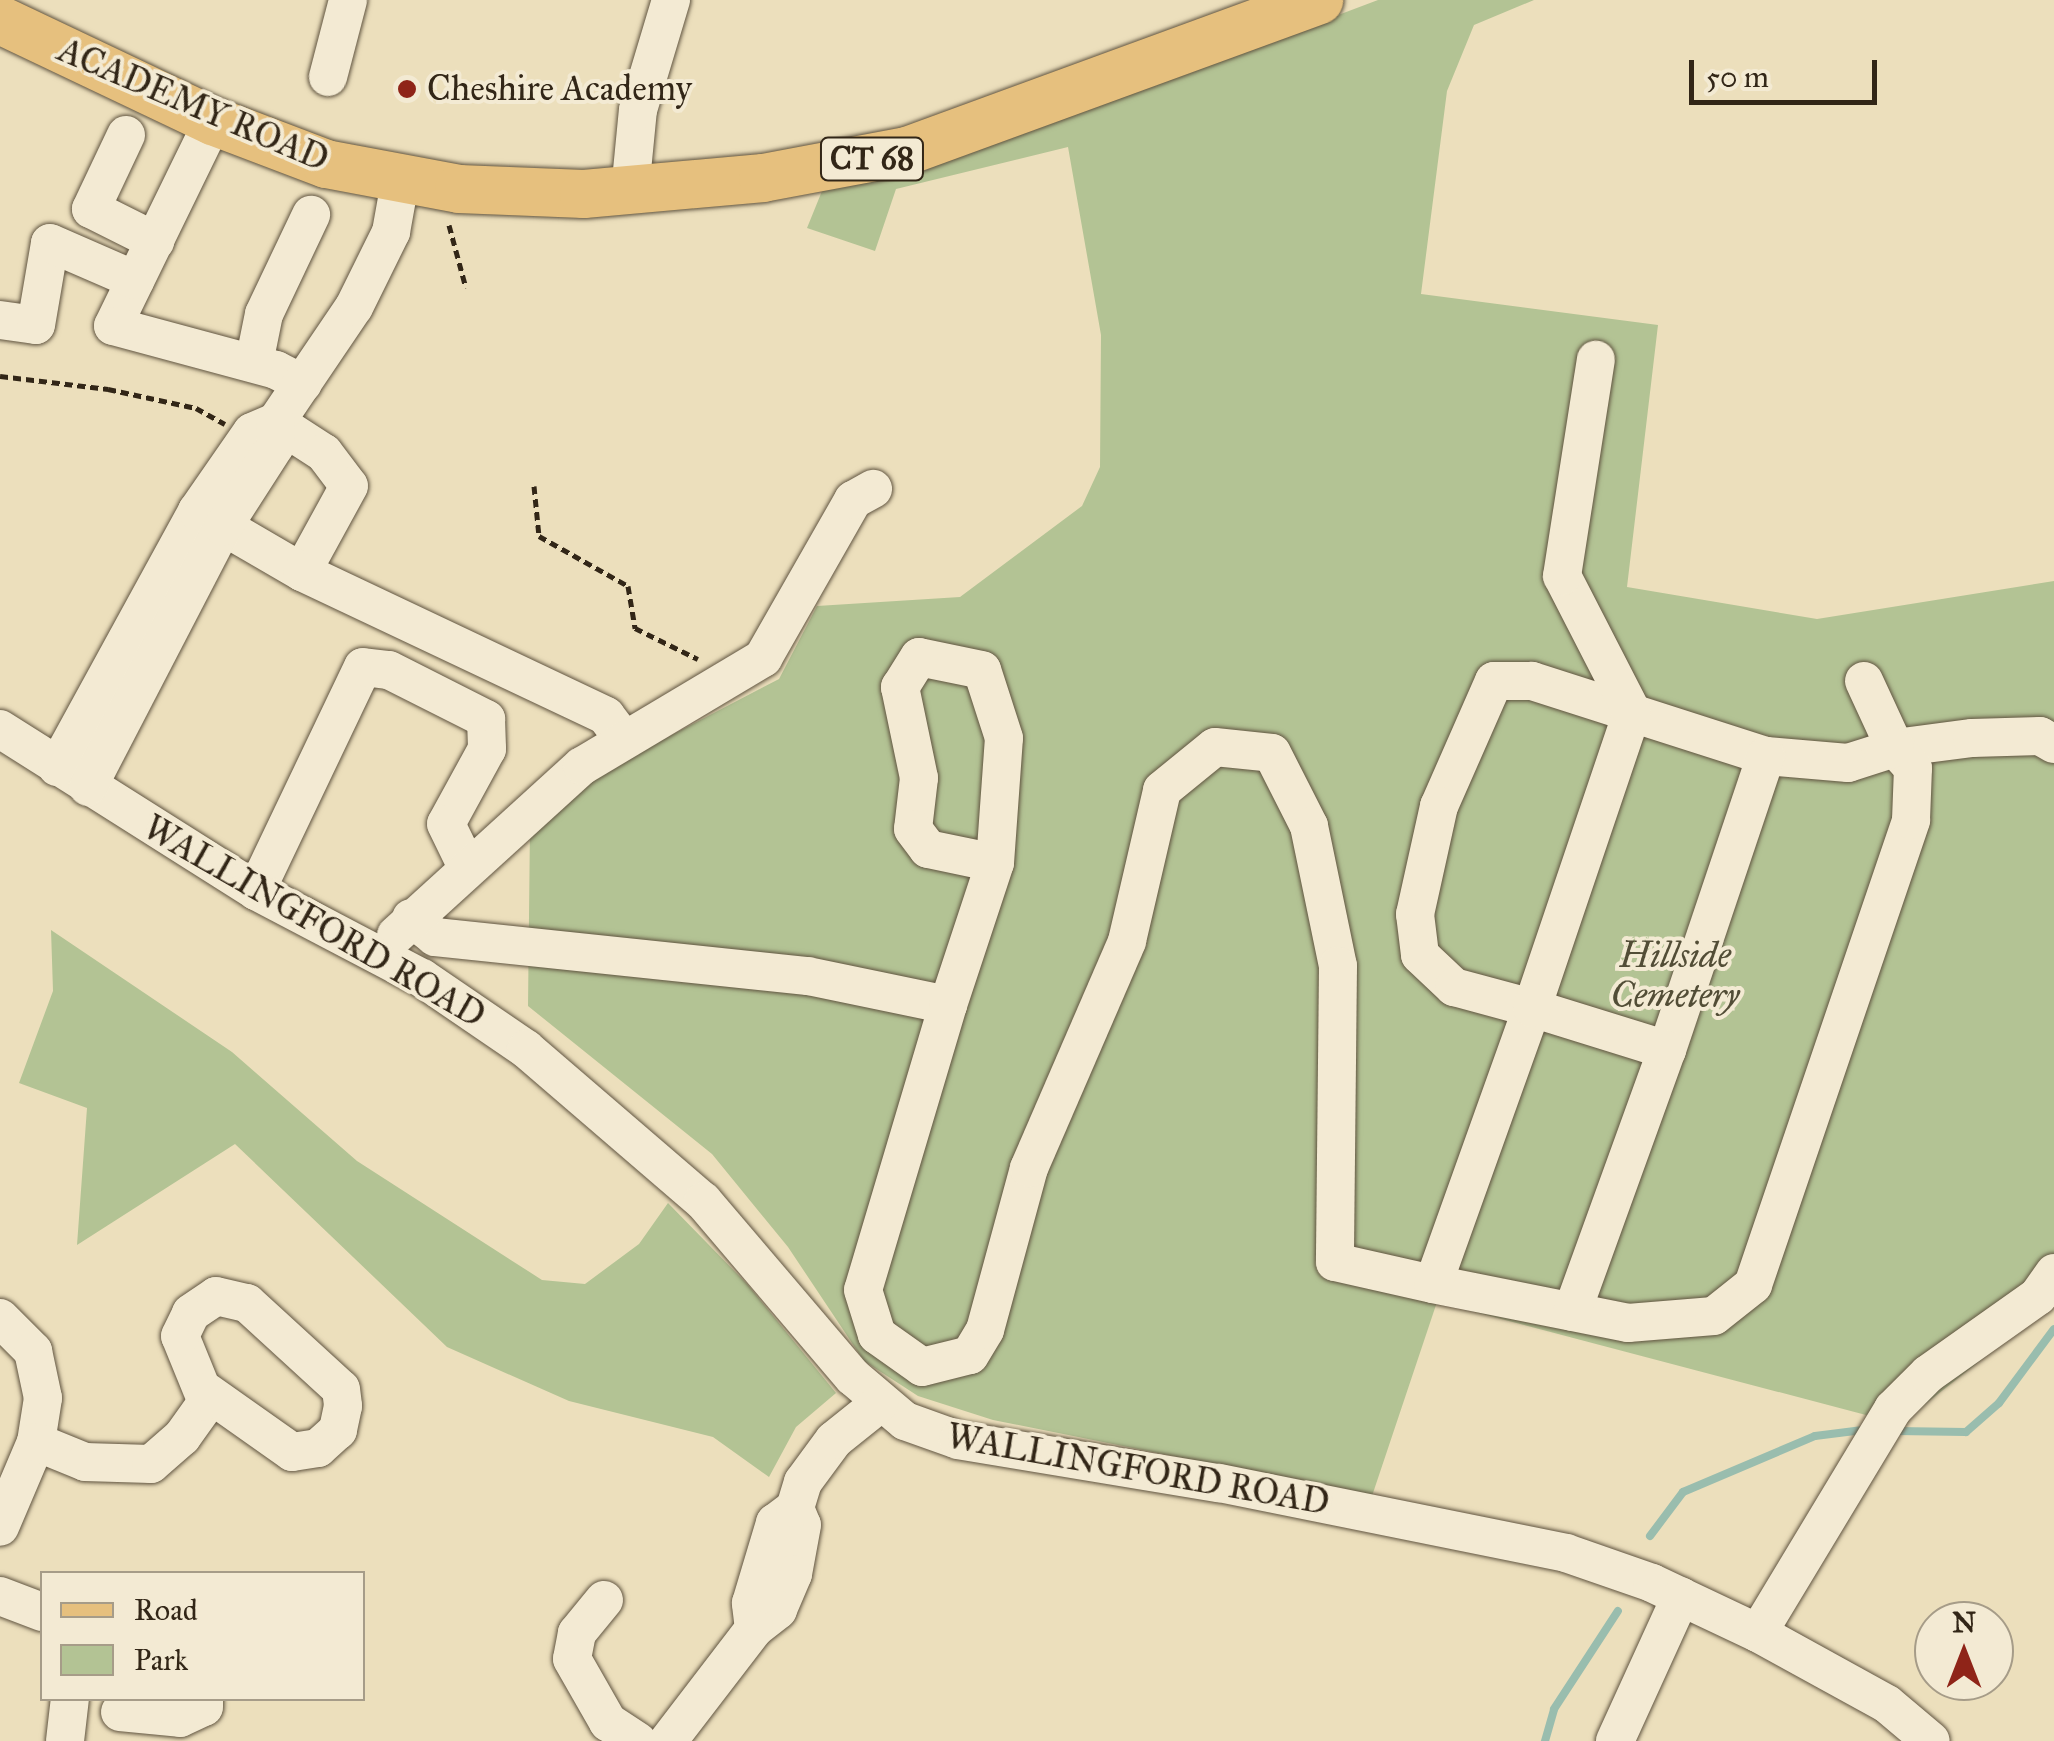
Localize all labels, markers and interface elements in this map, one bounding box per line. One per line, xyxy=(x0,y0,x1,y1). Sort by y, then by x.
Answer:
street label: ACADEMY ROAD xyxy=(52,29,334,181)
scale bar xyxy=(1694,40,1882,102)
text: 50 m xyxy=(1706,59,1769,95)
place label: Cheshire Academy xyxy=(427,68,692,110)
marker: Cheshire Academy xyxy=(396,78,418,100)
road number: CT 68 xyxy=(820,132,924,186)
street label: WALLINGFORD ROAD xyxy=(136,807,492,1037)
park label: Hillside Cemetery xyxy=(1611,935,1739,1017)
street label: WALLINGFORD ROAD xyxy=(944,1416,1332,1524)
legend xyxy=(40,1571,365,1701)
text: Road xyxy=(134,1592,198,1628)
north arrow xyxy=(1914,1601,2014,1701)
text: N xyxy=(1952,1605,1976,1640)
text: Park xyxy=(134,1642,188,1678)

